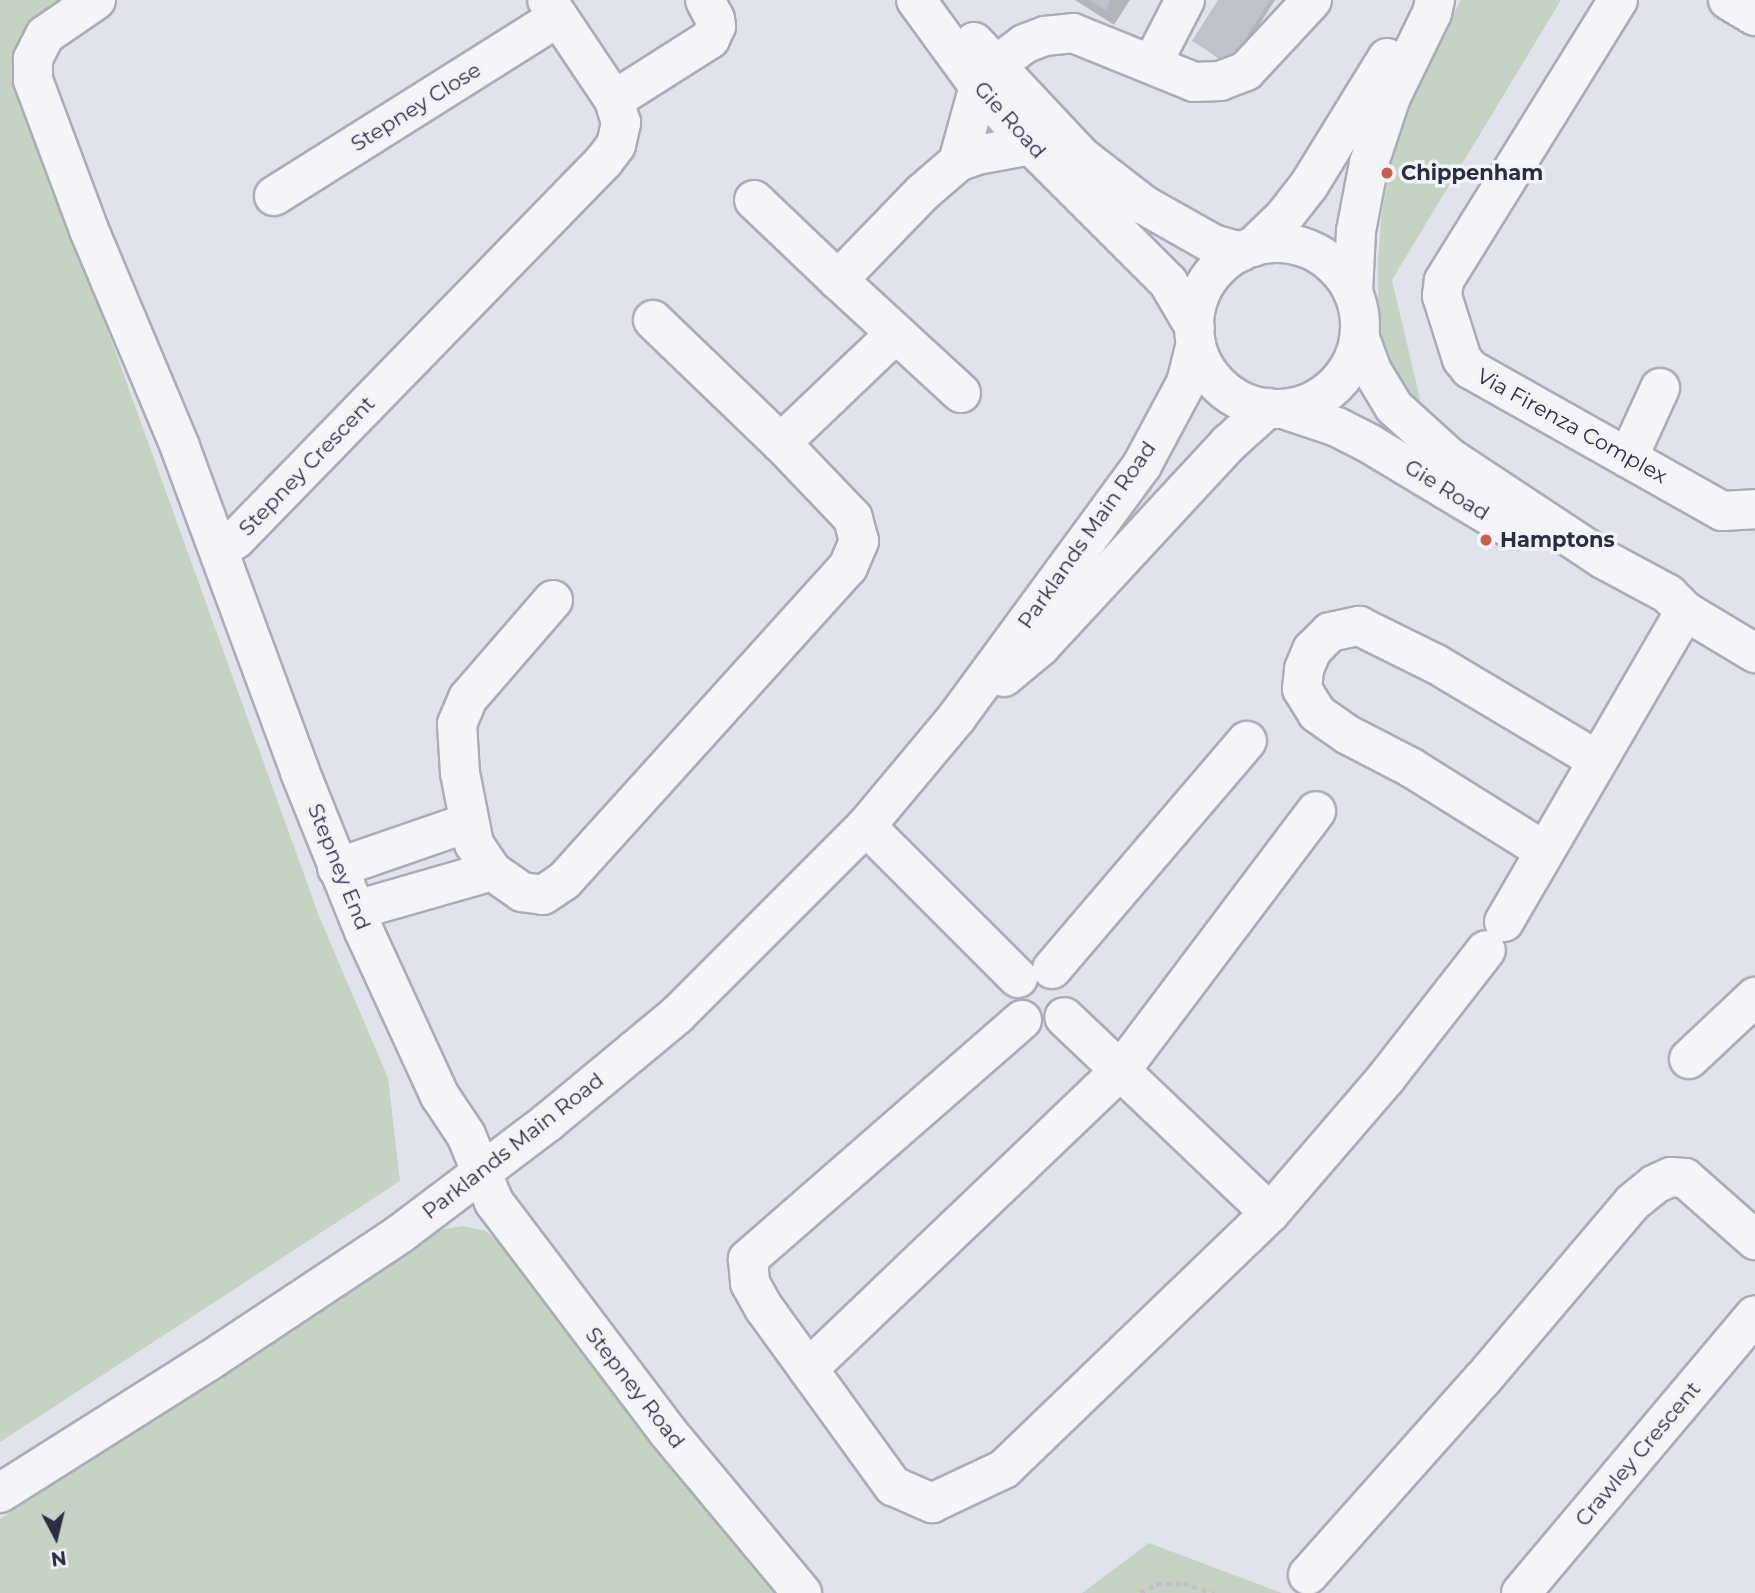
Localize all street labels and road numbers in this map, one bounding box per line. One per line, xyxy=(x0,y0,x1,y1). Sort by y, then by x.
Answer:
street label: Stepney Close xyxy=(346,57,486,157)
street label: Gie Road xyxy=(969,76,1051,164)
street label: Via Firenza Complex xyxy=(1472,363,1672,489)
street label: Stepney Crescent xyxy=(234,391,380,541)
street label: Parklands Main Road xyxy=(1013,436,1161,634)
street label: Gie Road xyxy=(1400,454,1494,526)
street label: Stepney End xyxy=(302,800,376,934)
street label: Parklands Main Road xyxy=(417,1067,609,1225)
street label: Stepney Road xyxy=(580,1323,690,1453)
street label: Crawley Crescent xyxy=(1570,1376,1706,1532)

